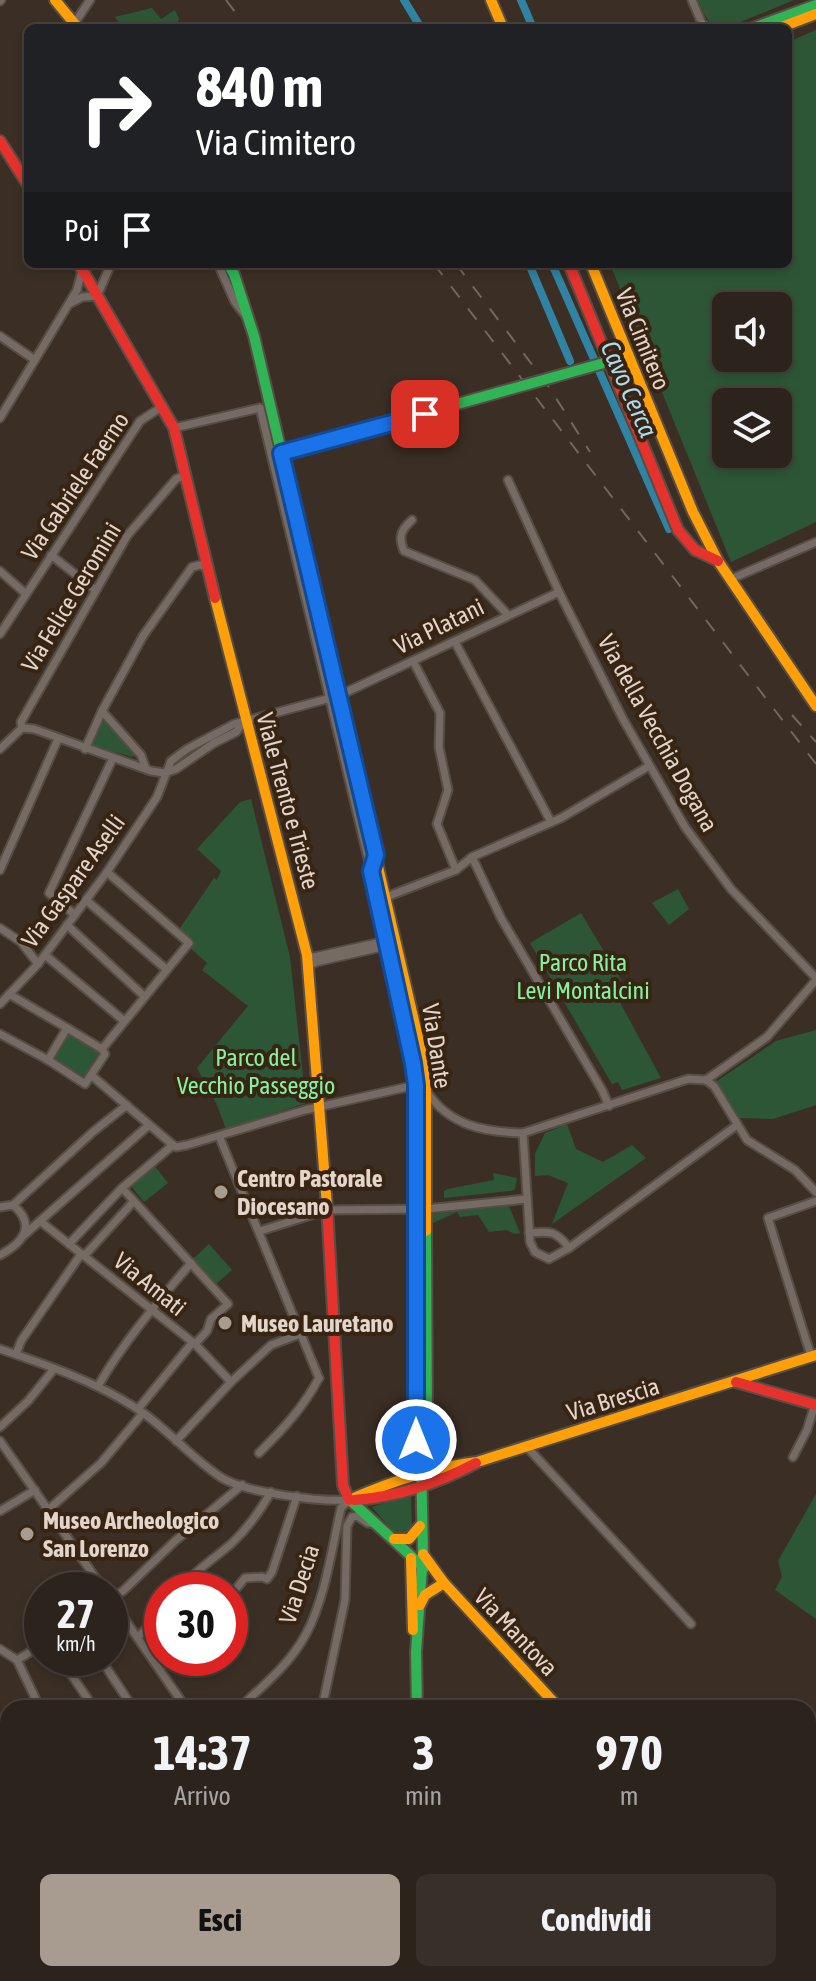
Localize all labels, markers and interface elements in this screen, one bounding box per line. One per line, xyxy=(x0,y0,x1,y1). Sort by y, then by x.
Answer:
text: 840 m xyxy=(196,55,323,119)
icon: right xyxy=(64,56,168,160)
text: Via Cimitero xyxy=(196,121,356,163)
icon: arrive xyxy=(115,208,159,252)
text: Poi xyxy=(64,213,99,247)
street label: Via Cimitero xyxy=(610,284,676,394)
map controls xyxy=(712,292,792,468)
button: sound xyxy=(712,292,792,372)
water label: Cavo Cerca xyxy=(595,336,663,442)
pin xyxy=(391,380,459,448)
button: layers xyxy=(712,388,792,468)
icon: arrive xyxy=(403,392,447,436)
street label: Via Gabriele Faerno xyxy=(16,407,134,565)
street label: Via Felice Geromini xyxy=(16,518,126,676)
street label: Via Platani xyxy=(390,593,488,659)
street label: Via della Vecchia Dogana xyxy=(593,630,723,836)
street label: Viale Trento e Trieste xyxy=(251,710,325,892)
street label: Via Gaspare Aselli xyxy=(16,809,130,953)
park label: Parco Rita Levi Montalcini xyxy=(516,949,650,1004)
street label: Via Dante xyxy=(417,1002,457,1090)
park label: Parco del Vecchio Passeggio xyxy=(177,1044,335,1099)
place label: Centro Pastorale Diocesano xyxy=(237,1165,383,1220)
marker: Centro Pastorale Diocesano xyxy=(212,1183,230,1201)
street label: Via Amati xyxy=(109,1247,191,1321)
place label: Museo Lauretano xyxy=(241,1310,394,1337)
marker: Museo Lauretano xyxy=(216,1314,234,1332)
street label: Via Brescia xyxy=(564,1372,662,1426)
position arrow xyxy=(374,1398,458,1482)
place label: Museo Archeologico San Lorenzo xyxy=(43,1507,219,1562)
marker: Museo Archeologico San Lorenzo xyxy=(18,1525,36,1543)
street label: Via Decia xyxy=(274,1541,324,1627)
speed limit sign: 30 xyxy=(144,1572,248,1676)
street label: Via Mantova xyxy=(469,1583,563,1681)
text: 27 xyxy=(57,1591,95,1636)
text: km/h xyxy=(56,1632,96,1655)
text: 14:37 xyxy=(153,1725,252,1780)
text: 3 xyxy=(412,1725,435,1780)
text: 970 xyxy=(595,1725,663,1780)
text: Arrivo xyxy=(174,1781,231,1811)
text: min xyxy=(405,1781,442,1811)
text: m xyxy=(620,1781,638,1811)
button: Esci xyxy=(40,1874,400,1966)
button: Condividi xyxy=(416,1874,776,1966)

